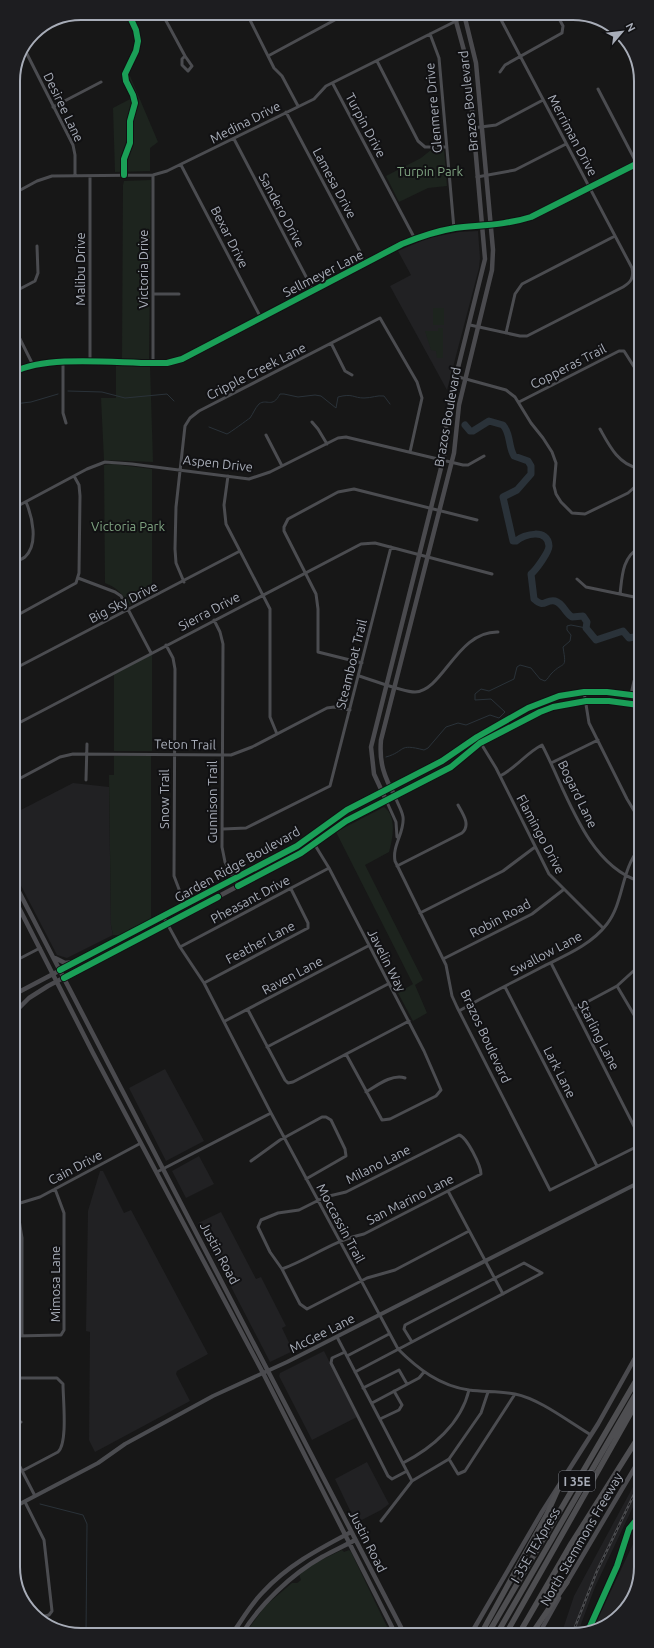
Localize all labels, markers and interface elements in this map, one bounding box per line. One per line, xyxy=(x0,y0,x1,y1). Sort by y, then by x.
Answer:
north arrow xyxy=(602,12,642,52)
text: N xyxy=(624,21,638,34)
street label: Brazos Boulevard xyxy=(456,50,480,152)
street label: Glenmere Drive xyxy=(422,62,444,154)
street label: Desiree Lane xyxy=(41,70,87,144)
street label: Turpin Drive xyxy=(343,90,389,160)
street label: Merriman Drive xyxy=(546,92,600,178)
street label: Medina Drive xyxy=(207,98,283,146)
street label: Lamesa Drive xyxy=(311,145,359,221)
park label: Turpin Park xyxy=(397,164,464,178)
street label: Sandero Drive xyxy=(257,171,307,249)
street label: Bexar Drive xyxy=(208,204,252,270)
street label: Victoria Drive xyxy=(136,229,150,309)
street label: Malibu Drive xyxy=(73,232,87,306)
street label: Sellmeyer Lane xyxy=(280,247,366,299)
street label: Cripple Creek Lane xyxy=(204,340,308,402)
street label: Copperas Trail xyxy=(528,341,609,391)
street label: Brazos Boulevard xyxy=(431,366,463,468)
street label: Aspen Drive xyxy=(182,452,254,474)
park label: Victoria Park xyxy=(91,519,166,533)
street label: Big Sky Drive xyxy=(86,579,160,625)
street label: Sierra Drive xyxy=(176,589,242,633)
street label: Steamboat Trail xyxy=(333,617,369,710)
street label: Teton Trail xyxy=(154,736,217,752)
street label: Bogard Lane xyxy=(556,758,600,830)
street label: Gunnison Trail xyxy=(205,760,219,843)
street label: Snow Trail xyxy=(157,768,171,829)
street label: Flamingo Drive xyxy=(514,792,568,876)
street label: Garden Ridge Boulevard xyxy=(172,824,302,904)
street label: Pheasant Drive xyxy=(208,872,292,926)
street label: Robin Road xyxy=(467,896,533,940)
street label: Feather Lane xyxy=(223,918,297,966)
street label: Javelin Way xyxy=(365,926,409,994)
street label: Swallow Lane xyxy=(508,928,584,978)
street label: Raven Lane xyxy=(259,953,325,997)
street label: Brazos Boulevard xyxy=(458,987,514,1085)
street label: Starling Lane xyxy=(576,998,622,1072)
street label: Lark Lane xyxy=(541,1044,579,1100)
street label: Milano Lane xyxy=(343,1142,413,1186)
street label: Cain Drive xyxy=(46,1147,104,1187)
street label: San Marino Lane xyxy=(364,1171,456,1227)
street label: Moccassin Trail xyxy=(314,1181,368,1265)
street label: Justin Road xyxy=(198,1220,242,1286)
street label: Mimosa Lane xyxy=(48,1246,62,1322)
street label: McGee Lane xyxy=(287,1311,357,1355)
street label: North Stemmons Freeway xyxy=(537,1470,625,1608)
road number: I 35E xyxy=(559,1471,595,1491)
street label: I 35E TEXpress xyxy=(508,1504,562,1585)
street label: Justin Road xyxy=(346,1507,390,1575)

